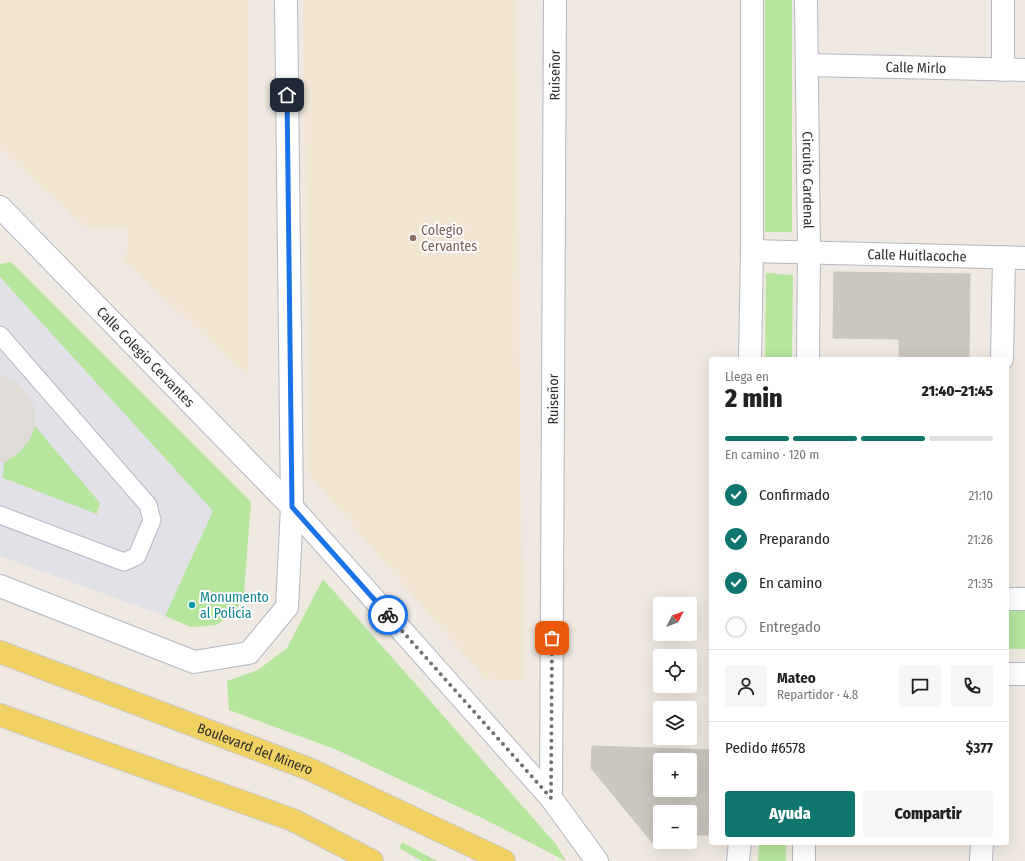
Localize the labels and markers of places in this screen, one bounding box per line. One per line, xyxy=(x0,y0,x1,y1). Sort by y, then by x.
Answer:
pin xyxy=(270,78,304,112)
place label: Colegio Cervantes xyxy=(421,222,477,255)
marker: Colegio Cervantes xyxy=(408,233,418,243)
place label: Monumento al Policía xyxy=(200,589,269,622)
marker: Monumento al Policía xyxy=(187,600,197,610)
pin xyxy=(535,621,569,655)

